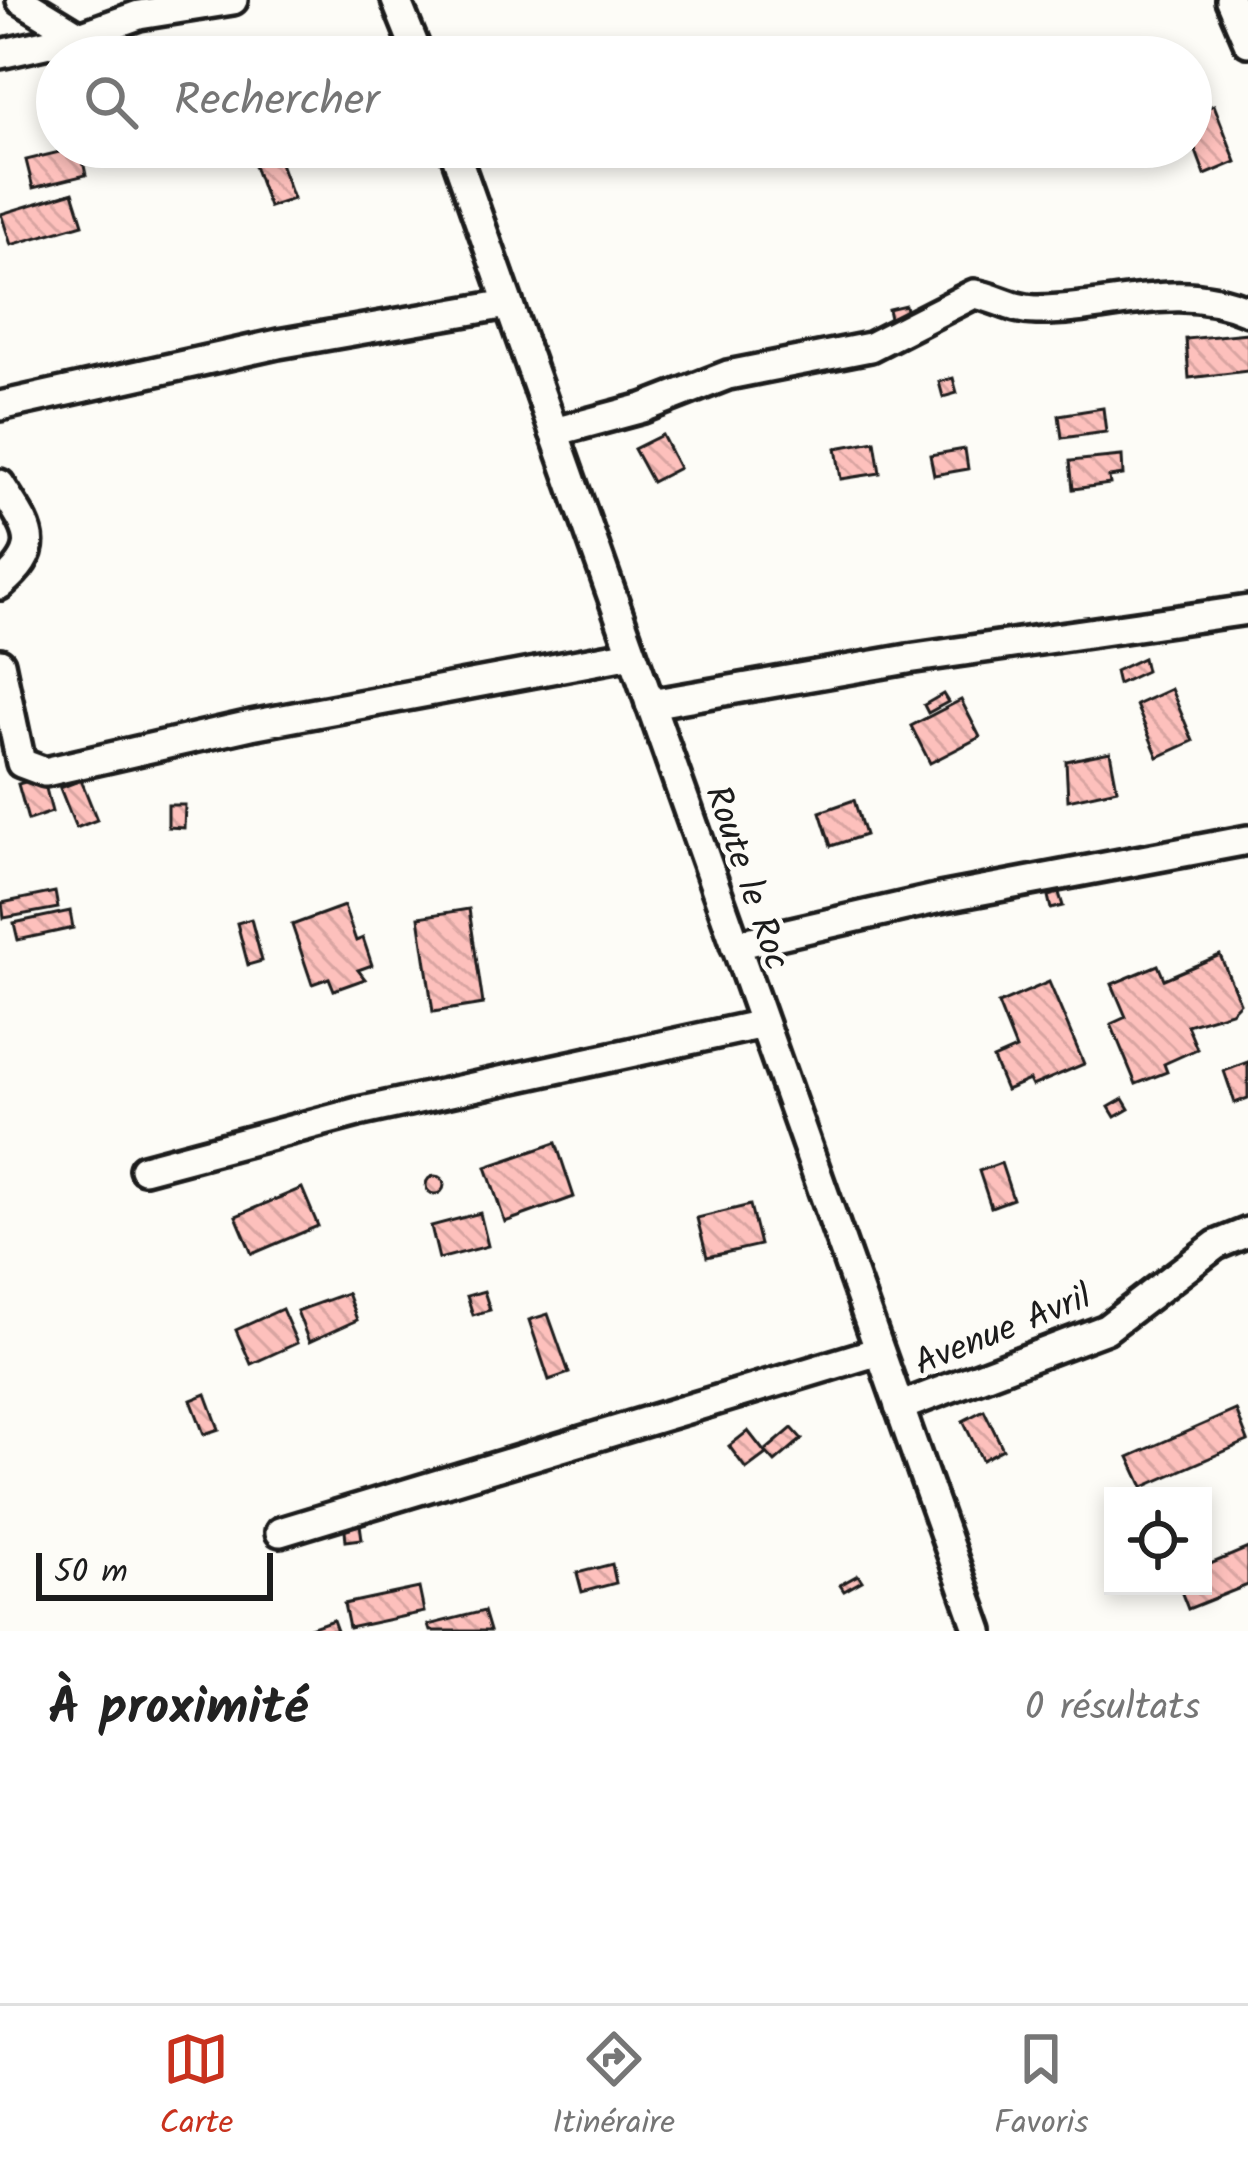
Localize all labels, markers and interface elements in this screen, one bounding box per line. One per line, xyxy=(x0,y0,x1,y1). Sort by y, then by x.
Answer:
search box xyxy=(36,36,1212,168)
text: Rechercher xyxy=(174,66,379,138)
icon: search xyxy=(78,69,144,135)
street label: Route le Roc xyxy=(687,778,804,978)
street label: Avenue Avril xyxy=(906,1270,1101,1393)
map controls xyxy=(1104,1487,1212,1595)
button: locate xyxy=(1104,1487,1212,1595)
scale bar xyxy=(36,1547,273,1600)
text: 50 m xyxy=(54,1547,128,1600)
text: À proximité xyxy=(48,1669,308,1750)
text: 0 résultats xyxy=(1025,1678,1200,1740)
tab: Carte xyxy=(159,2026,233,2151)
tab: Itinéraire xyxy=(552,2026,675,2151)
tab: Favoris xyxy=(994,2026,1089,2151)

